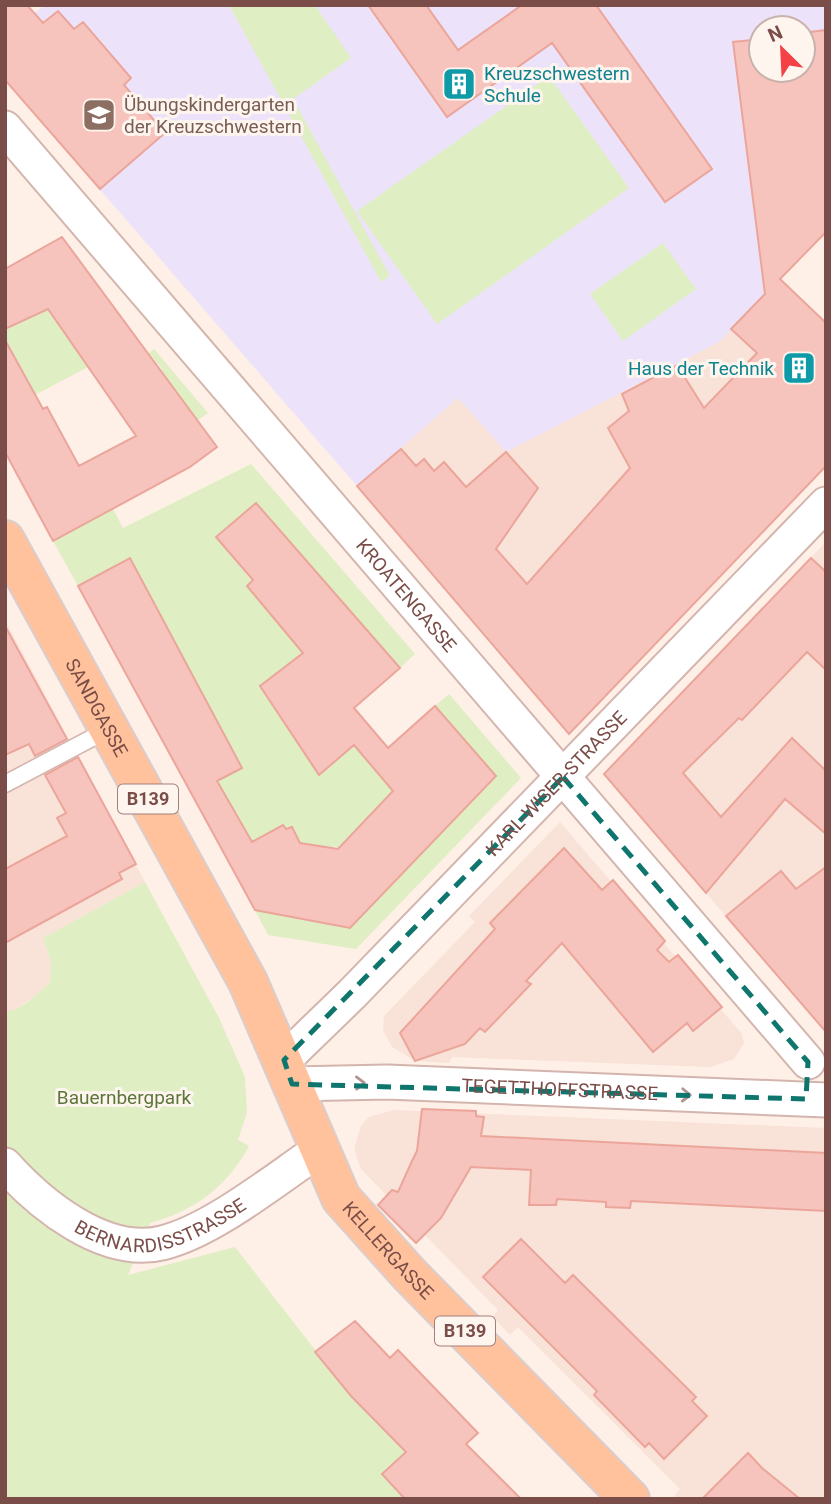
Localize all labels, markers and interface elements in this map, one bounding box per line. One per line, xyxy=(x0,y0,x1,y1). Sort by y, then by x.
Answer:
north arrow xyxy=(747,14,817,84)
text: N xyxy=(764,21,786,47)
place label: Kreuzschwestern Schule xyxy=(484,62,630,107)
building icon: Kreuzschwestern Schule xyxy=(440,65,478,103)
place label: Übungskindergarten der Kreuzschwestern xyxy=(124,93,302,138)
school or university icon: Übungskindergarten der Kreuzschwestern xyxy=(80,96,118,134)
building icon: Haus der Technik xyxy=(780,349,818,387)
place label: Haus der Technik xyxy=(628,357,774,380)
street label: KROATENGASSE xyxy=(351,534,461,657)
street label: SANDGASSE xyxy=(60,655,133,761)
street label: KARL-WISER-STRASSE xyxy=(481,706,632,861)
road number: B139 xyxy=(118,784,178,814)
street label: TEGETTHOFFSTRASSE xyxy=(461,1074,659,1105)
one-way arrow xyxy=(356,1075,366,1091)
park label: Bauernbergpark xyxy=(57,1086,192,1109)
one-way arrow xyxy=(680,1087,691,1102)
street label: BERNARDISSTRASSE xyxy=(71,1193,250,1257)
street label: KELLERGASSE xyxy=(338,1197,438,1304)
road number: B139 xyxy=(435,1316,495,1346)

